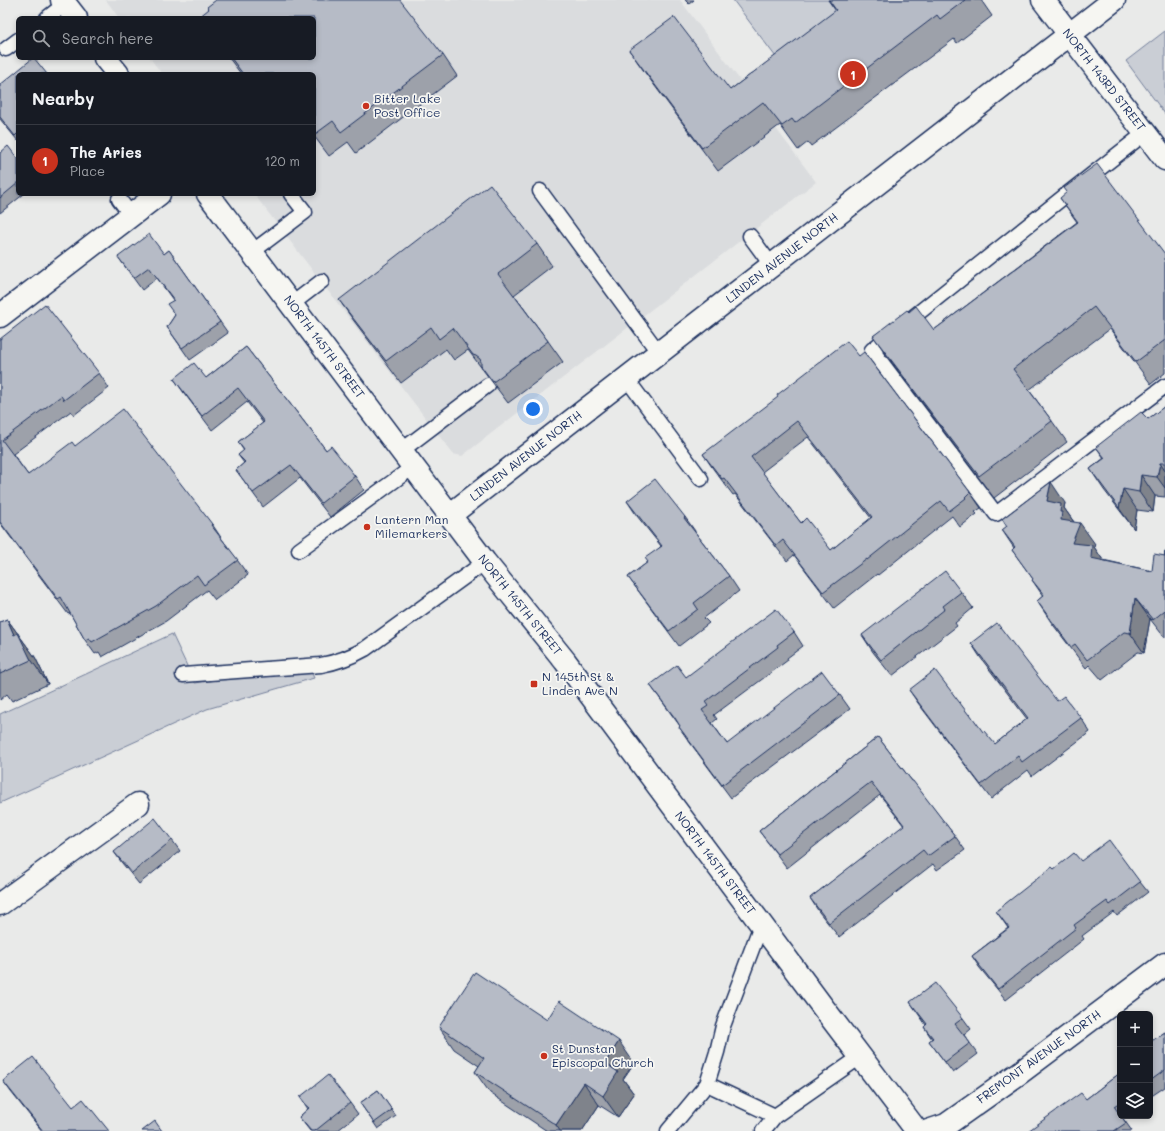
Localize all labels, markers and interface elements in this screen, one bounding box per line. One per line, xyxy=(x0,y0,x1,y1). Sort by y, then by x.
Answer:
search box xyxy=(16,16,316,60)
street label: NORTH 143RD STREET xyxy=(1060,25,1150,134)
icon: search xyxy=(30,27,52,49)
text: Search here xyxy=(62,28,153,48)
pin: 1 xyxy=(840,59,866,89)
text: Nearby xyxy=(32,87,94,109)
place label: Bitter Lake Post Office xyxy=(374,90,441,120)
marker: Bitter Lake Post Office xyxy=(361,101,371,111)
text: The Aries xyxy=(70,142,142,162)
text: 1 xyxy=(42,152,48,169)
text: 120 m xyxy=(264,152,300,169)
text: Place xyxy=(70,162,105,179)
street label: LINDEN AVENUE NORTH xyxy=(722,208,841,306)
street label: NORTH 145TH STREET xyxy=(281,292,369,401)
your location xyxy=(523,399,543,419)
street label: LINDEN AVENUE NORTH xyxy=(466,406,585,504)
place label: Lantern Man Milemarkers xyxy=(375,511,448,541)
marker: Lantern Man Milemarkers xyxy=(362,522,372,532)
street label: NORTH 145TH STREET xyxy=(475,551,567,658)
place label: N 145th St & Linden Ave N xyxy=(542,668,618,698)
marker: N 145th St & Linden Ave N xyxy=(529,679,539,689)
street label: NORTH 145TH STREET xyxy=(672,808,760,917)
street label: FREMONT AVENUE NORTH xyxy=(973,1006,1104,1107)
map controls xyxy=(1117,1011,1153,1119)
button: + xyxy=(1117,1011,1153,1047)
place label: St Dunstan Episcopal Church xyxy=(552,1040,654,1070)
button: − xyxy=(1117,1047,1153,1083)
marker: St Dunstan Episcopal Church xyxy=(539,1051,549,1061)
button: layers xyxy=(1117,1083,1153,1119)

